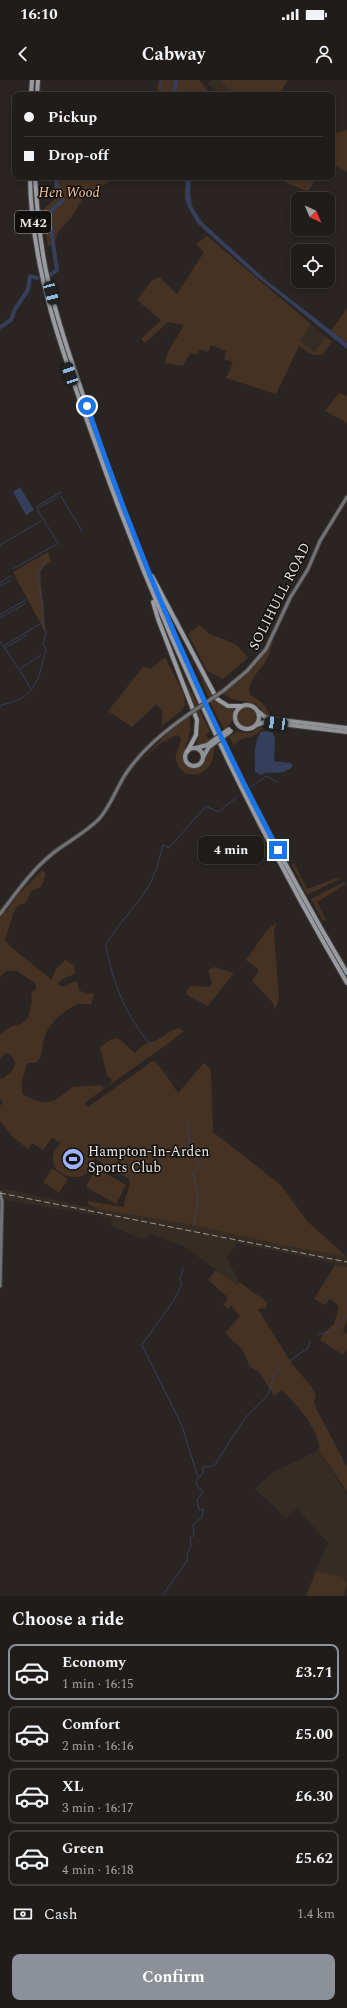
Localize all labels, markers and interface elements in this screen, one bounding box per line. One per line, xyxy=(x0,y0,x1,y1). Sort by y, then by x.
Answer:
text: 16:10 xyxy=(20,3,58,26)
text: Cabway xyxy=(142,41,205,68)
icon: back xyxy=(12,43,34,65)
icon: person xyxy=(313,43,335,65)
text: Pickup xyxy=(48,106,97,129)
text: Drop-off xyxy=(48,144,109,167)
park label: Hen Wood xyxy=(38,182,100,203)
north arrow xyxy=(291,192,335,236)
map controls xyxy=(291,192,335,288)
road number: M42 xyxy=(15,211,51,233)
button: locate xyxy=(291,244,335,288)
car xyxy=(42,280,60,306)
car xyxy=(60,361,80,387)
route start xyxy=(78,397,96,415)
street label: SOLIHULL ROAD xyxy=(243,539,316,654)
car xyxy=(263,716,289,730)
callout: 4 min xyxy=(198,836,264,864)
text: 4 min xyxy=(214,840,248,860)
route end xyxy=(269,841,287,859)
place label: Hampton-In-Arden Sports Club xyxy=(88,1141,209,1178)
sports icon: Hampton-In-Arden Sports Club xyxy=(60,1146,86,1172)
text: Choose a ride xyxy=(12,1606,124,1633)
text: Economy xyxy=(62,1651,126,1674)
icon: car xyxy=(14,1654,50,1690)
text: £3.71 xyxy=(295,1661,333,1684)
text: 1 min · 16:15 xyxy=(62,1674,134,1694)
text: Comfort xyxy=(62,1713,120,1736)
icon: car xyxy=(14,1716,50,1752)
text: £5.00 xyxy=(295,1723,333,1746)
text: 2 min · 16:16 xyxy=(62,1736,134,1756)
text: XL xyxy=(62,1775,83,1798)
icon: car xyxy=(14,1778,50,1814)
text: £6.30 xyxy=(295,1785,333,1808)
text: 3 min · 16:17 xyxy=(62,1798,134,1818)
text: Green xyxy=(62,1837,104,1860)
icon: car xyxy=(14,1840,50,1876)
text: £5.62 xyxy=(295,1847,333,1870)
text: 4 min · 16:18 xyxy=(62,1860,134,1880)
icon: cash xyxy=(12,1903,34,1925)
text: Cash xyxy=(44,1903,77,1926)
text: 1.4 km xyxy=(297,1904,335,1924)
button: Confirm xyxy=(12,1954,335,2000)

